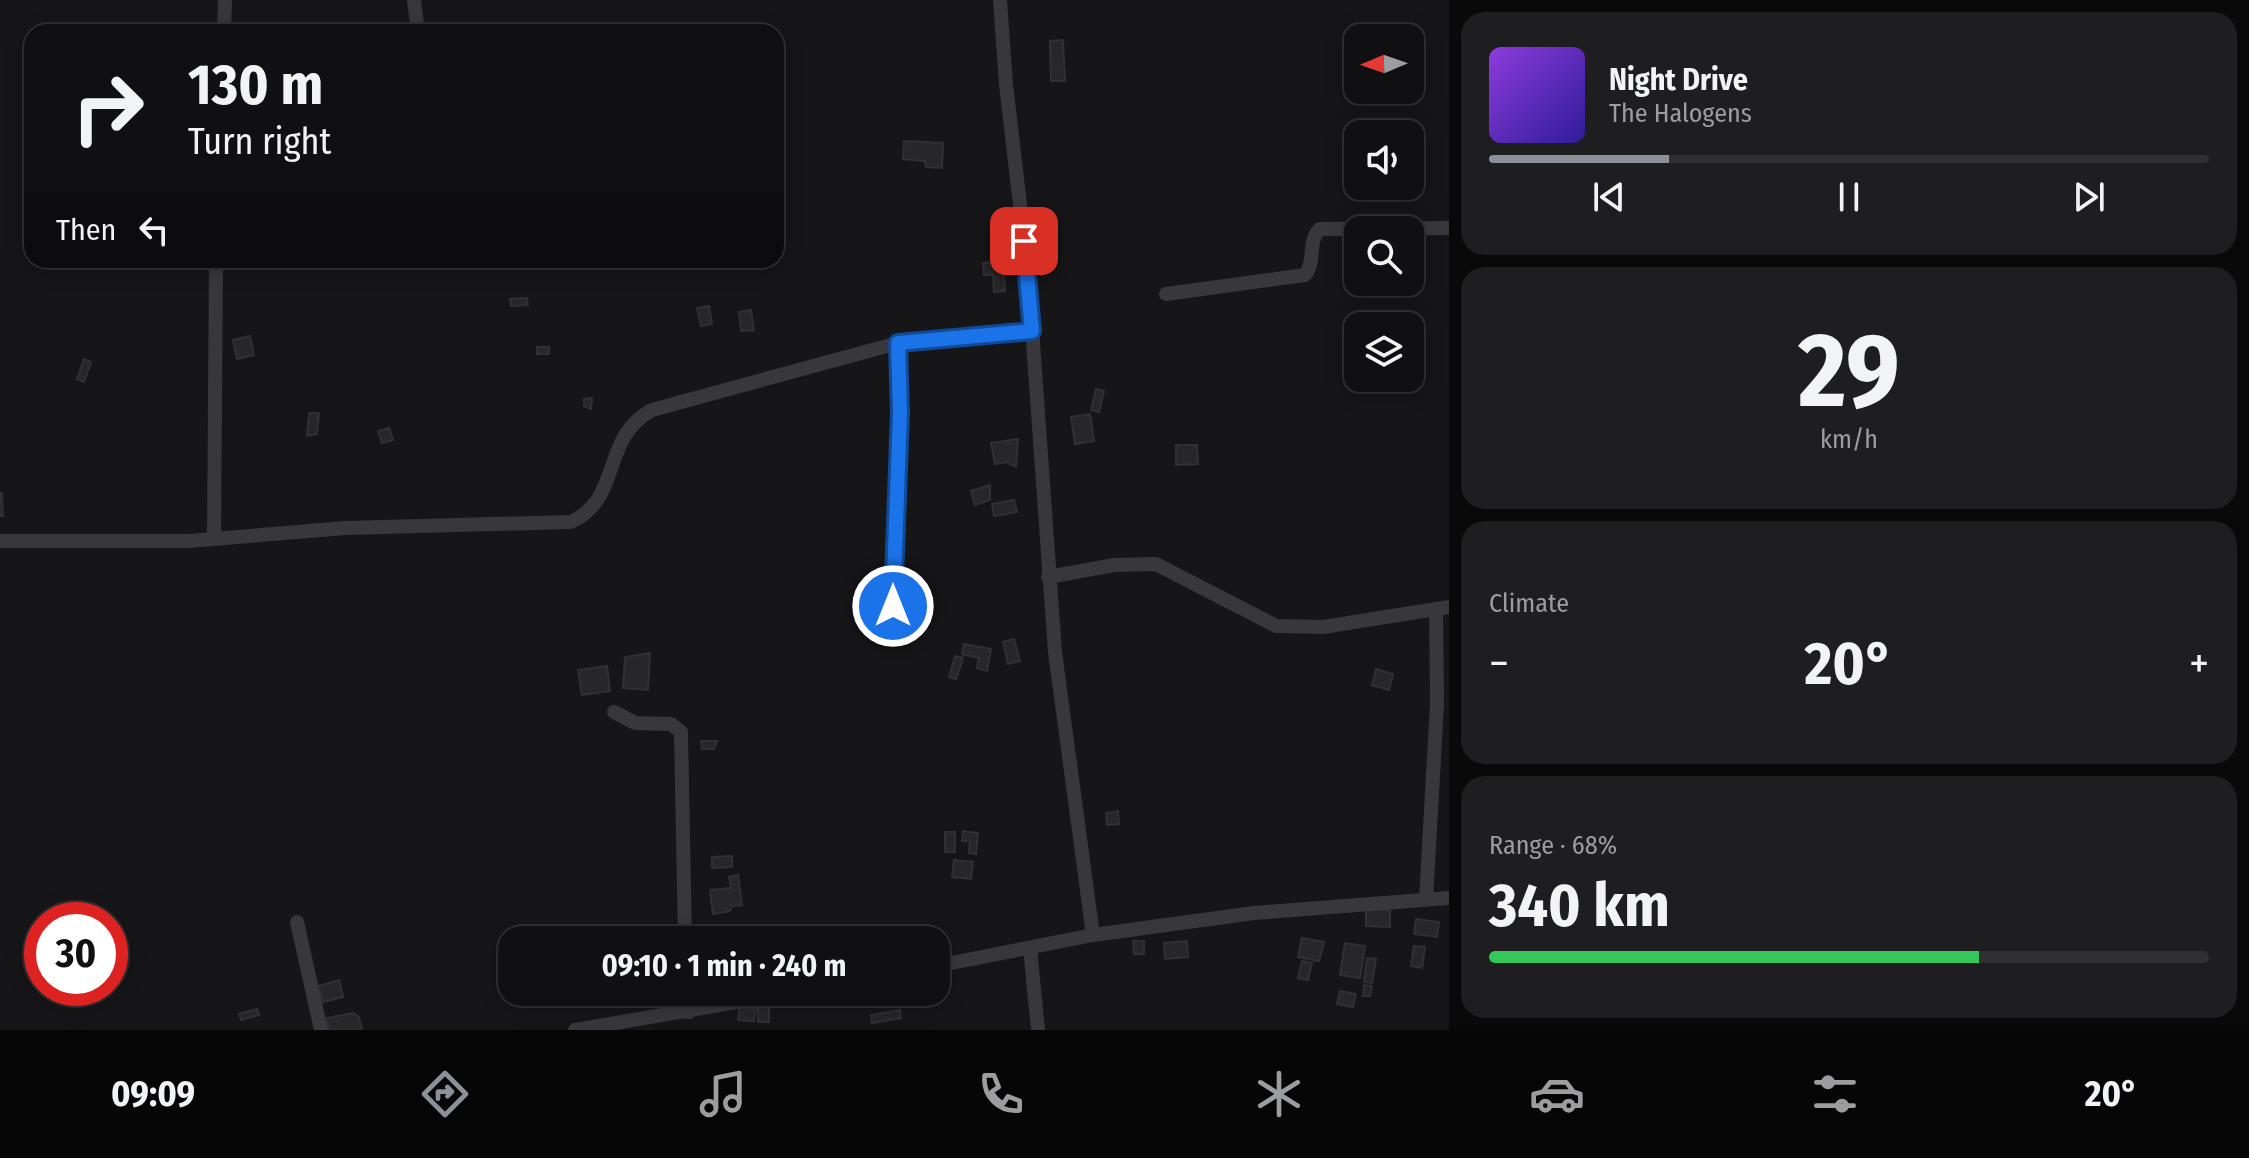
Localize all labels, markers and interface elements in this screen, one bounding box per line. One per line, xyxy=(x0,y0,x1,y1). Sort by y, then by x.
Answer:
north arrow xyxy=(1344,24,1424,104)
map controls xyxy=(1344,24,1424,392)
text: 130 m xyxy=(188,52,323,119)
icon: right xyxy=(56,56,160,160)
text: Night Drive xyxy=(1609,62,1748,98)
text: The Halogens xyxy=(1609,98,1752,129)
text: Turn right xyxy=(188,120,331,164)
button: sound xyxy=(1344,120,1424,200)
icon: previous xyxy=(1587,175,1631,219)
icon: pause xyxy=(1827,175,1871,219)
icon: next xyxy=(2067,175,2111,219)
pin xyxy=(990,207,1058,275)
icon: left xyxy=(132,208,176,252)
text: Then xyxy=(56,212,116,248)
button: search xyxy=(1344,216,1424,296)
icon: arrive xyxy=(1002,219,1046,263)
text: 29 xyxy=(1798,309,1900,434)
button: layers xyxy=(1344,312,1424,392)
text: km/h xyxy=(1820,424,1878,455)
position arrow xyxy=(851,564,935,648)
text: Climate xyxy=(1489,588,1569,619)
text: 20° xyxy=(1805,628,1893,700)
text: − xyxy=(1489,637,1509,690)
text: + xyxy=(2189,637,2209,690)
text: Range · 68% xyxy=(1489,830,1617,861)
text: 340 km xyxy=(1489,870,1670,942)
speed limit sign: 30 xyxy=(24,902,128,1006)
text: 09:10 · 1 min · 240 m xyxy=(602,948,846,984)
icon: directions xyxy=(417,1066,473,1122)
icon: music xyxy=(695,1066,751,1122)
icon: phone xyxy=(973,1066,1029,1122)
icon: climate xyxy=(1251,1066,1307,1122)
icon: car xyxy=(1529,1066,1585,1122)
icon: filters xyxy=(1807,1066,1863,1122)
text: 09:09 xyxy=(111,1072,195,1116)
text: 20° xyxy=(2085,1072,2138,1116)

